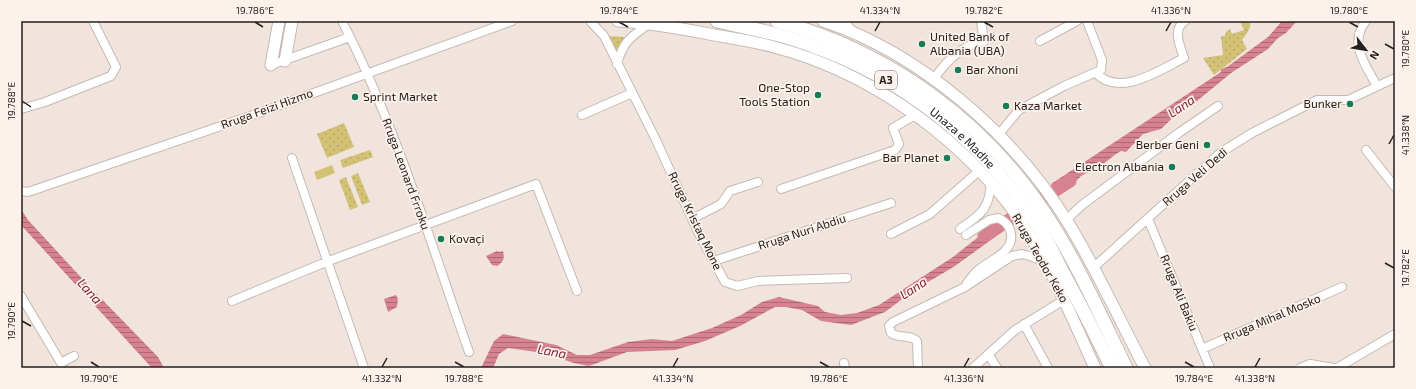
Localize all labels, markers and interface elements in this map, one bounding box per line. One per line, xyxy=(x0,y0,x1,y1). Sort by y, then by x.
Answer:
text: 19.786°E xyxy=(236,4,274,16)
text: 19.784°E xyxy=(600,4,638,16)
text: 41.334°N xyxy=(860,4,900,16)
text: 19.782°E xyxy=(965,4,1003,16)
text: 41.336°N xyxy=(1151,4,1191,16)
text: 19.780°E xyxy=(1330,4,1368,16)
place label: United Bank of Albania (UBA) xyxy=(930,29,1010,57)
north arrow xyxy=(1346,30,1386,70)
text: 19.780°E xyxy=(1399,30,1411,68)
marker: United Bank of Albania (UBA) xyxy=(917,39,927,49)
text: N xyxy=(1367,49,1383,62)
place label: Bar Xhoni xyxy=(966,62,1018,76)
marker: Bar Xhoni xyxy=(953,65,963,75)
road number: A3 xyxy=(875,71,897,89)
place label: One-Stop Tools Station xyxy=(739,80,810,108)
text: 19.788°E xyxy=(5,82,17,120)
street label: Rruga Feizi Hizmo xyxy=(219,85,315,131)
place label: Sprint Market xyxy=(363,89,438,103)
marker: One-Stop Tools Station xyxy=(813,90,823,100)
water label: Lana xyxy=(1164,91,1198,121)
marker: Sprint Market xyxy=(350,92,360,102)
place label: Bunker xyxy=(1304,96,1342,110)
place label: Kaza Market xyxy=(1014,98,1082,112)
marker: Bunker xyxy=(1345,99,1355,109)
marker: Kaza Market xyxy=(1001,101,1011,111)
street label: Unaza e Madhe xyxy=(927,104,998,171)
text: 41.338°N xyxy=(1399,115,1411,155)
street label: Rruga Leonard Frroku xyxy=(380,116,434,231)
place label: Berber Geni xyxy=(1136,137,1199,151)
marker: Berber Geni xyxy=(1202,140,1212,150)
street label: Rruga Veli Dedi xyxy=(1159,144,1230,208)
place label: Bar Planet xyxy=(883,150,939,164)
marker: Bar Planet xyxy=(942,153,952,163)
place label: Electron Albania xyxy=(1075,159,1164,173)
marker: Electron Albania xyxy=(1167,162,1177,172)
street label: Rruga Kristaq Mone xyxy=(666,169,726,272)
street label: Rruga Nuri Abdiu xyxy=(756,210,847,252)
street label: Rruga Teodor Keko xyxy=(1010,210,1072,305)
place label: Kovaçi xyxy=(449,231,484,246)
marker: Kovaçi xyxy=(436,234,446,244)
text: 19.782°E xyxy=(1399,249,1411,287)
street label: Rruga Ali Bakiu xyxy=(1158,252,1202,333)
water label: Lana xyxy=(896,273,930,303)
water label: Lana xyxy=(74,275,106,307)
street label: Rruga Mihal Mosko xyxy=(1221,290,1322,344)
text: 19.790°E xyxy=(5,302,17,340)
water label: Lana xyxy=(536,340,568,362)
text: 19.790°E xyxy=(80,372,118,384)
text: 41.332°N xyxy=(362,372,402,384)
text: 19.788°E xyxy=(445,372,483,384)
text: 41.334°N xyxy=(653,372,693,384)
text: 19.786°E xyxy=(810,372,848,384)
text: 41.336°N xyxy=(944,372,984,384)
text: 19.784°E xyxy=(1175,372,1213,384)
text: 41.338°N xyxy=(1235,372,1275,384)

